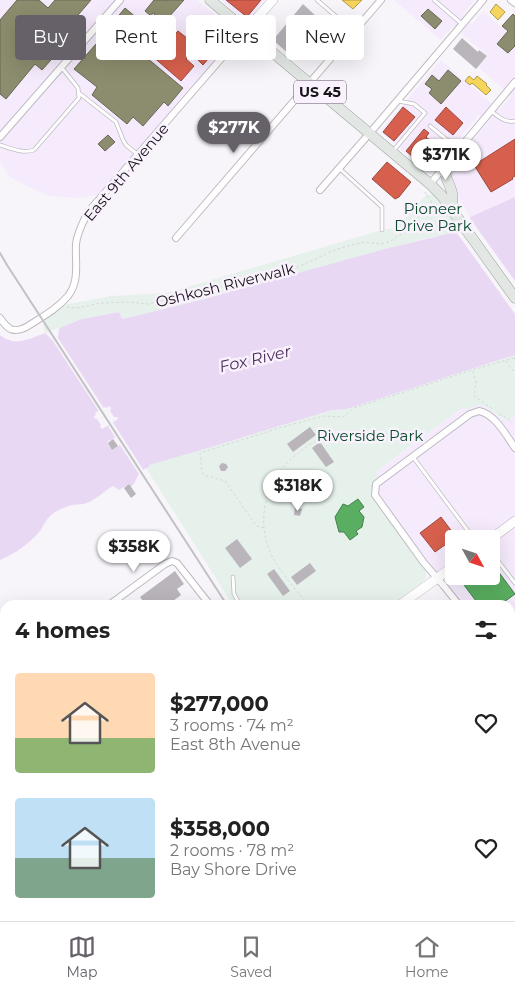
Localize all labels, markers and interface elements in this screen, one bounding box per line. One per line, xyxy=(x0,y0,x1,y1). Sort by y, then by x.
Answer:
chip: Buy xyxy=(15,15,86,60)
chip: Rent xyxy=(96,15,176,60)
chip: Filters xyxy=(186,15,276,60)
chip: New xyxy=(286,15,364,60)
road number: US 45 xyxy=(294,80,346,104)
pin: $277K xyxy=(199,112,269,154)
text: $277K xyxy=(208,118,260,137)
street label: East 9th Avenue xyxy=(79,119,173,225)
pin: $371K xyxy=(411,138,481,181)
text: $371K xyxy=(422,145,470,164)
park label: Pioneer Drive Park xyxy=(394,199,472,235)
street label: Oshkosh Riverwalk xyxy=(154,259,296,311)
water label: Fox River xyxy=(217,341,293,376)
park label: Riverside Park xyxy=(317,426,423,445)
pin: $318K xyxy=(263,470,333,512)
text: $318K xyxy=(274,476,322,495)
pin: $358K xyxy=(99,530,169,573)
north arrow xyxy=(445,530,500,585)
map controls xyxy=(445,530,500,585)
text: $358K xyxy=(108,537,160,556)
icon: filters xyxy=(472,616,500,644)
text: 4 homes xyxy=(15,618,110,643)
text: $277,000 xyxy=(170,691,269,716)
icon: home xyxy=(55,693,115,753)
icon: heart xyxy=(472,709,500,737)
text: 3 rooms · 74 m² xyxy=(170,716,294,735)
text: East 8th Avenue xyxy=(170,735,301,754)
text: $358,000 xyxy=(170,816,270,841)
icon: home xyxy=(55,818,115,878)
icon: heart xyxy=(472,834,500,862)
text: 2 rooms · 78 m² xyxy=(170,841,294,860)
text: Bay Shore Drive xyxy=(170,860,297,879)
tab: Map xyxy=(66,933,98,981)
tab: Saved xyxy=(230,933,272,981)
tab: Home xyxy=(405,933,449,981)

